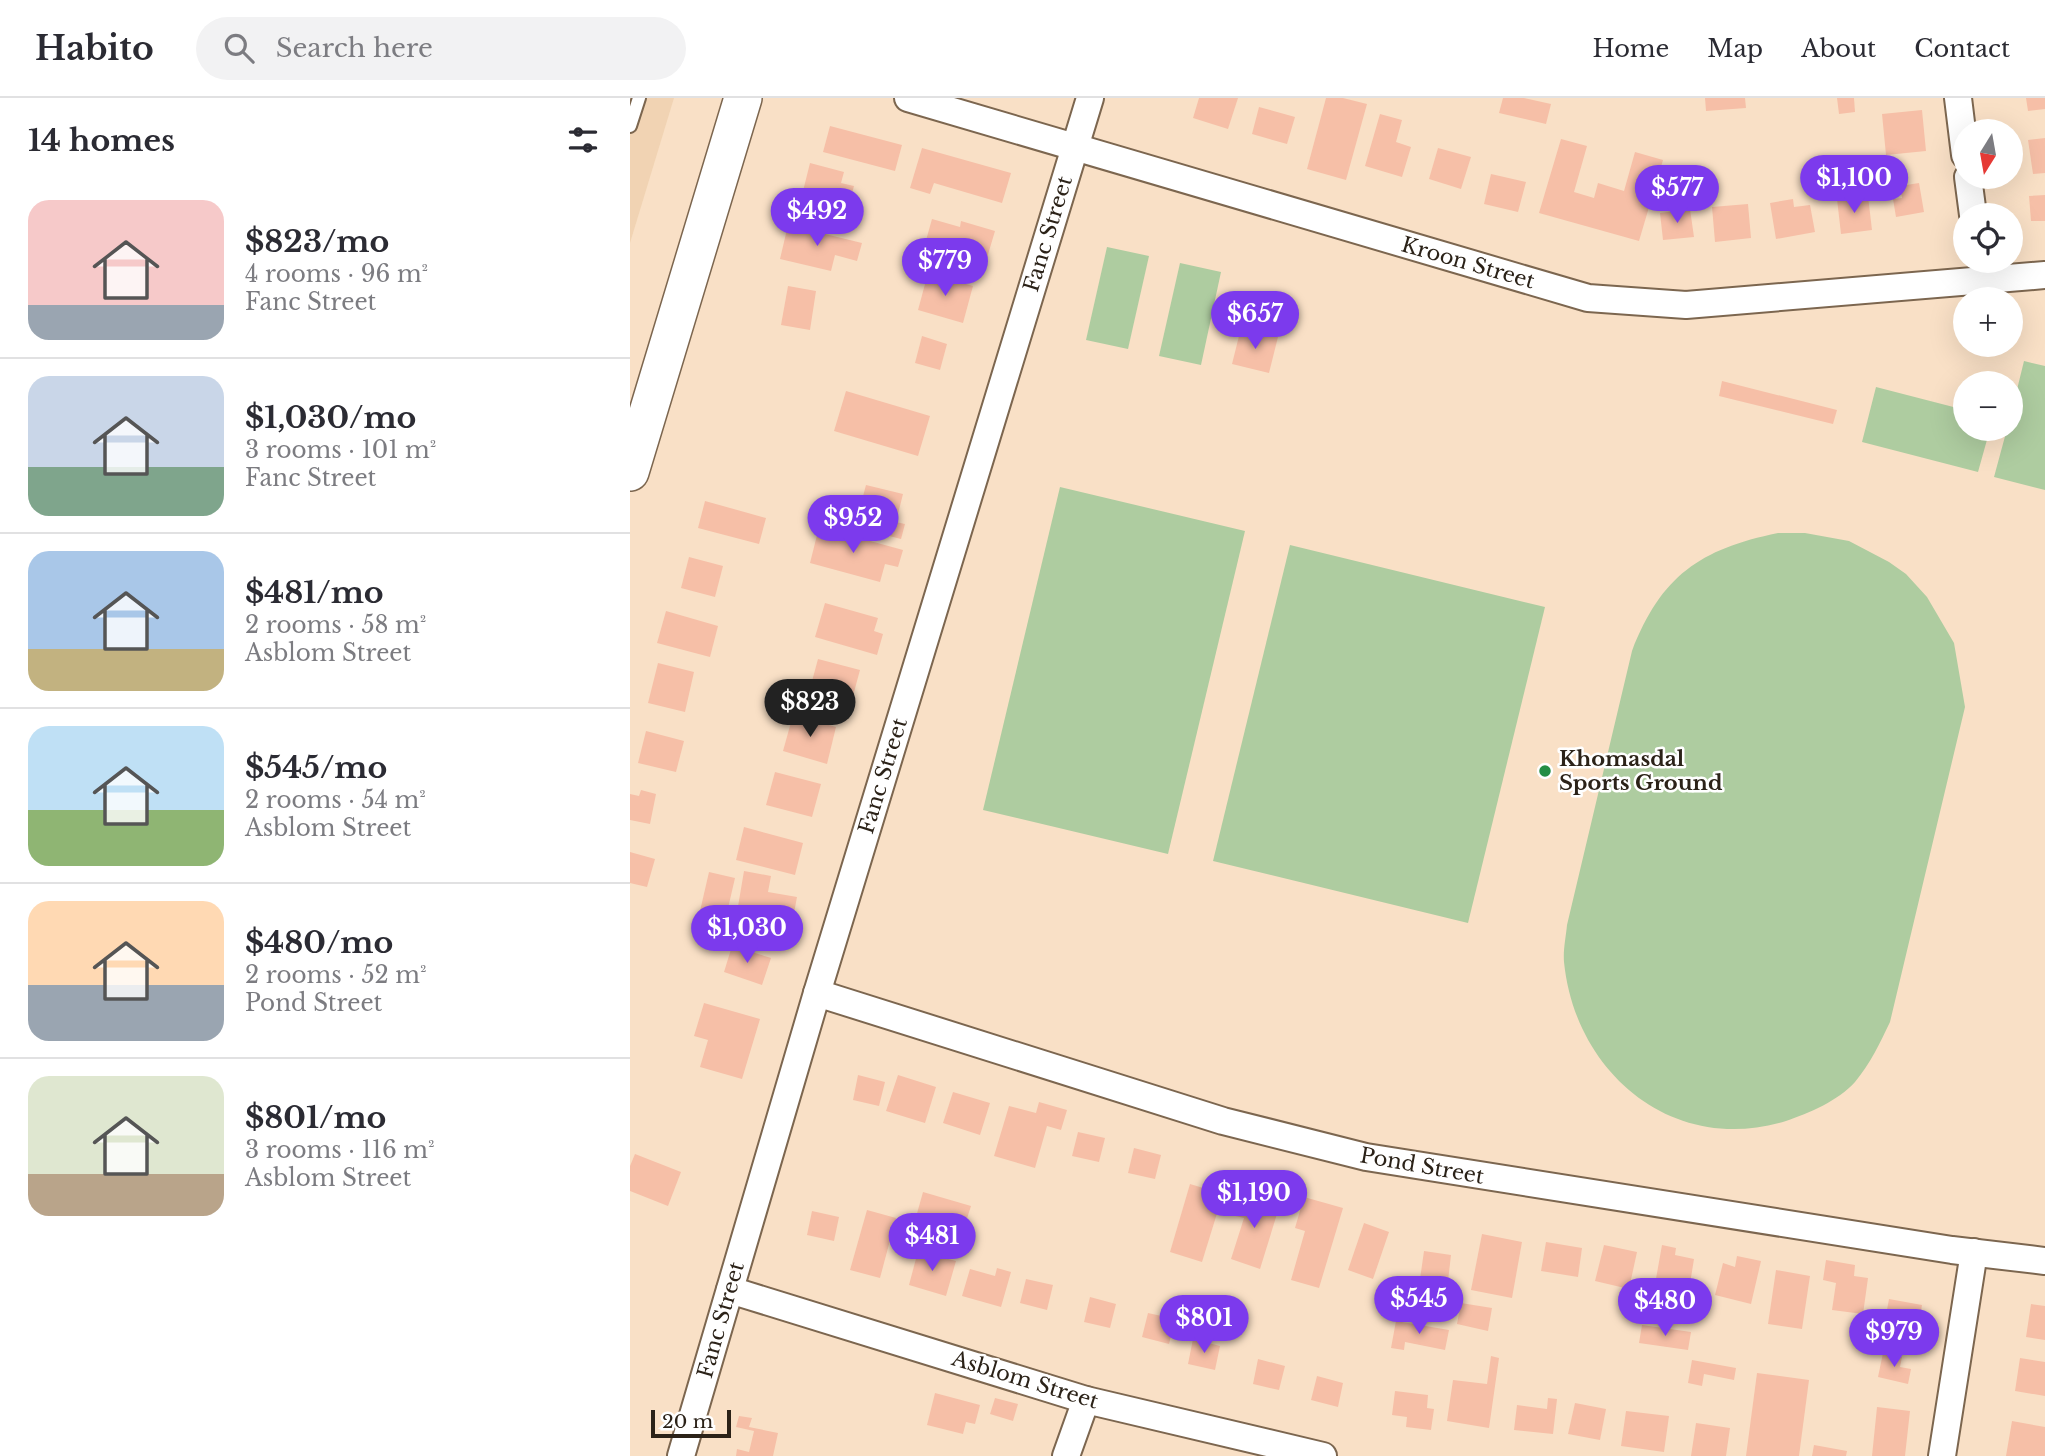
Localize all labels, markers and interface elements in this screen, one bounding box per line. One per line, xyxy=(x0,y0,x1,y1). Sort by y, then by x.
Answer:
search box xyxy=(196,17,686,80)
text: Habito xyxy=(35,28,154,69)
icon: search xyxy=(220,29,258,67)
text: Search here xyxy=(276,32,433,64)
text: Home xyxy=(1593,34,1669,63)
text: Map xyxy=(1707,34,1763,63)
text: About xyxy=(1801,34,1876,63)
text: Contact xyxy=(1914,34,2010,63)
north arrow xyxy=(1953,119,2023,189)
map controls xyxy=(1953,119,2023,441)
icon: filters xyxy=(564,121,602,159)
text: 14 homes xyxy=(28,122,175,159)
pin: $1,100 xyxy=(1797,156,1911,215)
text: $1,100 xyxy=(1816,164,1892,192)
pin: $577 xyxy=(1636,166,1718,225)
street label: Fanc Street xyxy=(1018,173,1078,295)
text: $577 xyxy=(1651,174,1703,202)
pin: $492 xyxy=(776,188,858,248)
text: $492 xyxy=(787,197,847,225)
button: locate xyxy=(1953,203,2023,273)
text: $823/mo xyxy=(245,223,389,260)
icon: home xyxy=(84,228,168,312)
street label: Kroon Street xyxy=(1398,232,1538,294)
pin: $779 xyxy=(904,238,986,298)
text: $779 xyxy=(918,247,972,275)
text: 4 rooms · 96 m² xyxy=(245,260,428,288)
button: + xyxy=(1953,287,2023,357)
text: Fanc Street xyxy=(245,288,376,316)
pin: $657 xyxy=(1214,292,1296,351)
text: $657 xyxy=(1227,300,1283,328)
button: − xyxy=(1953,371,2023,441)
text: $1,030/mo xyxy=(245,399,416,436)
icon: home xyxy=(84,404,168,488)
text: 3 rooms · 101 m² xyxy=(245,436,436,464)
text: Fanc Street xyxy=(245,464,376,492)
pin: $952 xyxy=(812,496,894,555)
text: $952 xyxy=(824,504,882,532)
text: $481/mo xyxy=(245,574,384,611)
icon: home xyxy=(84,579,168,663)
text: 2 rooms · 58 m² xyxy=(245,611,426,639)
text: Asblom Street xyxy=(245,639,411,667)
pin: $823 xyxy=(769,680,851,739)
text: $823 xyxy=(780,688,840,716)
street label: Fanc Street xyxy=(853,715,913,837)
place label: Khomasdal Sports Ground xyxy=(1559,746,1723,796)
text: $545/mo xyxy=(245,749,387,786)
icon: home xyxy=(84,754,168,838)
marker: Khomasdal Sports Ground xyxy=(1537,763,1553,779)
text: 2 rooms · 54 m² xyxy=(245,786,426,814)
text: Asblom Street xyxy=(245,814,411,842)
pin: $1,030 xyxy=(690,906,804,965)
text: $1,030 xyxy=(707,914,787,942)
text: $480/mo xyxy=(245,924,393,961)
icon: home xyxy=(84,929,168,1013)
text: 2 rooms · 52 m² xyxy=(245,961,427,989)
text: Pond Street xyxy=(245,989,382,1017)
text: $801/mo xyxy=(245,1099,386,1136)
icon: home xyxy=(84,1104,168,1188)
text: 3 rooms · 116 m² xyxy=(245,1136,435,1164)
street label: Pond Street xyxy=(1358,1142,1486,1190)
text: Asblom Street xyxy=(245,1164,411,1192)
pin: $1,190 xyxy=(1197,1170,1311,1230)
text: $1,190 xyxy=(1217,1179,1291,1207)
pin: $481 xyxy=(891,1214,973,1273)
text: $481 xyxy=(905,1222,959,1250)
street label: Fanc Street xyxy=(692,1259,750,1381)
pin: $545 xyxy=(1378,1276,1460,1336)
pin: $480 xyxy=(1624,1278,1706,1338)
text: $545 xyxy=(1390,1285,1448,1313)
text: $480 xyxy=(1634,1287,1696,1315)
pin: $801 xyxy=(1163,1296,1245,1355)
text: $801 xyxy=(1176,1304,1232,1332)
pin: $979 xyxy=(1853,1310,1935,1369)
text: $979 xyxy=(1865,1318,1923,1346)
street label: Asblom Street xyxy=(948,1345,1101,1415)
scale bar xyxy=(651,1407,732,1439)
text: 20 m xyxy=(662,1410,713,1433)

